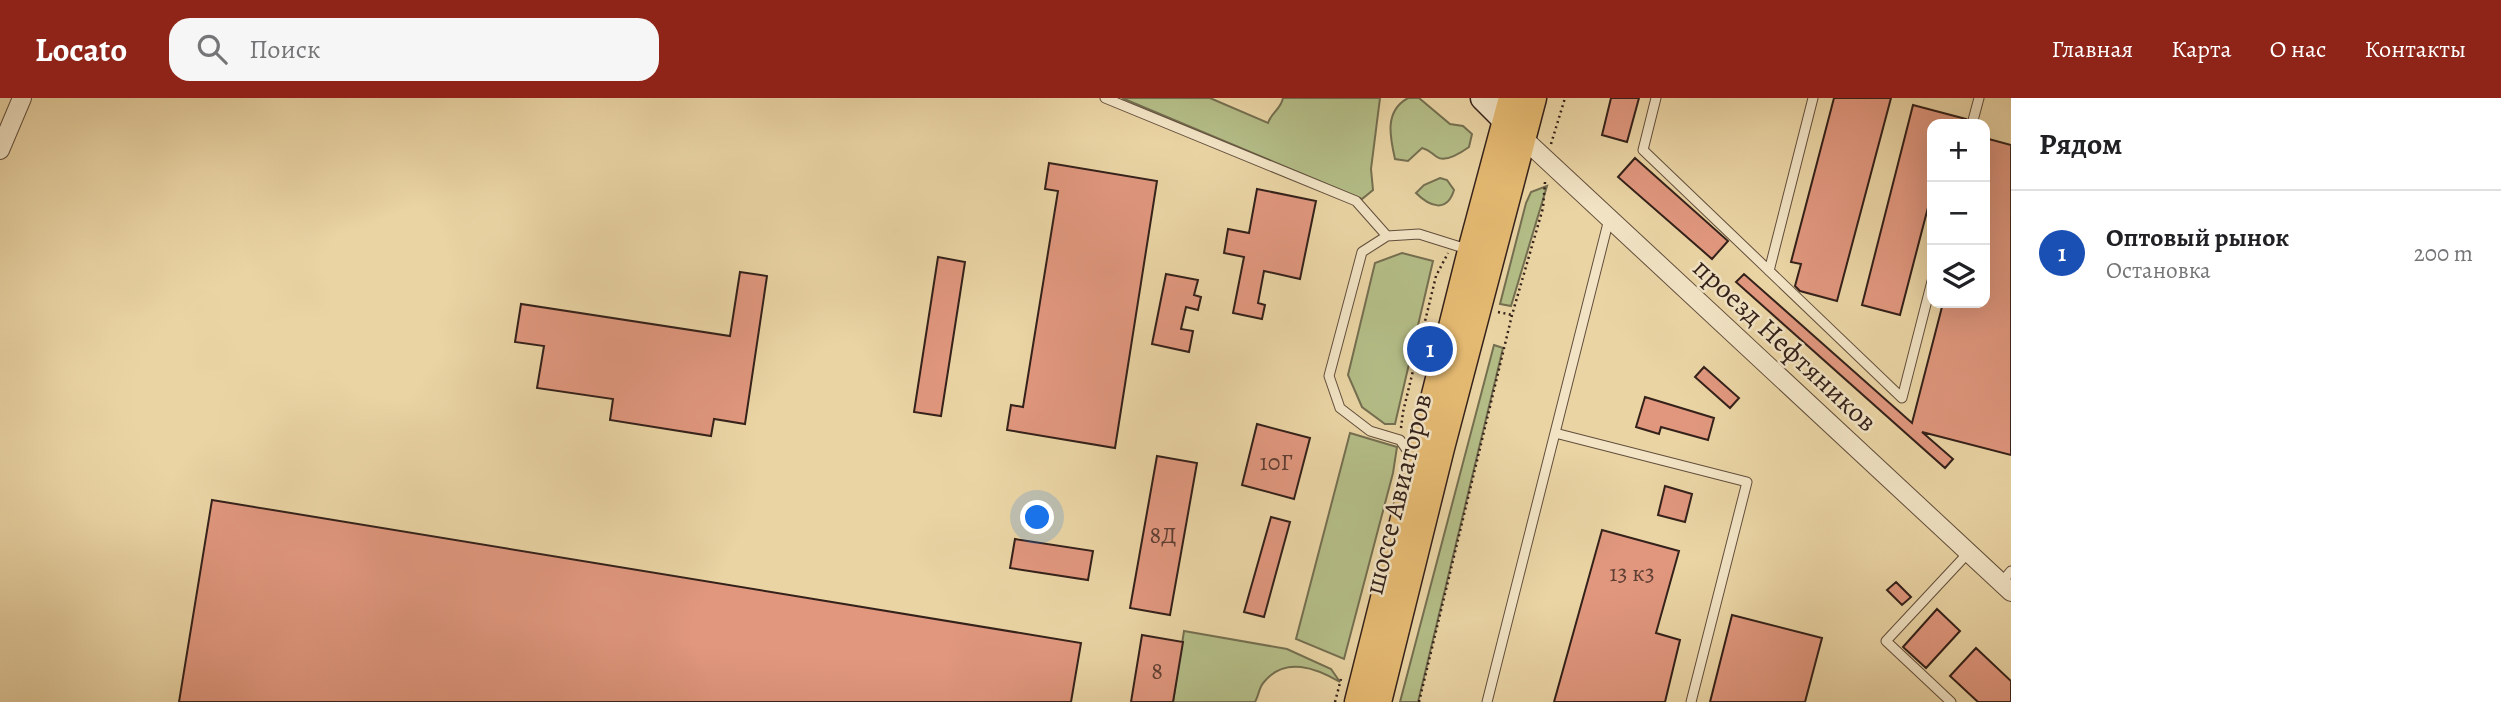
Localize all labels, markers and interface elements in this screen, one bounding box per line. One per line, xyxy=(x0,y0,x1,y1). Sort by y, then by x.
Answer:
search box xyxy=(169,18,659,81)
text: Locato xyxy=(35,27,127,72)
icon: search xyxy=(193,30,231,68)
text: Поиск xyxy=(249,32,320,67)
text: Главная xyxy=(2052,33,2133,65)
text: Карта xyxy=(2171,33,2232,65)
text: О нас xyxy=(2270,33,2326,65)
text: Контакты xyxy=(2364,33,2466,65)
map controls xyxy=(1927,119,1990,308)
button: + xyxy=(1927,119,1990,182)
text: Рядом xyxy=(2039,124,2122,164)
button: − xyxy=(1927,182,1990,245)
text: Оптовый рынок xyxy=(2106,220,2289,255)
text: 1 xyxy=(2058,238,2066,269)
text: 200 m xyxy=(2414,238,2473,269)
button: layers xyxy=(1927,245,1990,308)
street label: проезд Нефтяников xyxy=(1685,249,1885,441)
text: Остановка xyxy=(2106,255,2211,286)
pin: 1 xyxy=(1407,323,1453,375)
street label: шоссе Авиаторов xyxy=(1355,389,1441,599)
house number: 10Г xyxy=(1260,446,1293,478)
your location xyxy=(1020,500,1054,534)
house number: 8Д xyxy=(1150,519,1176,551)
house number: 13 к3 xyxy=(1609,557,1655,589)
house number: 8 xyxy=(1151,655,1163,687)

